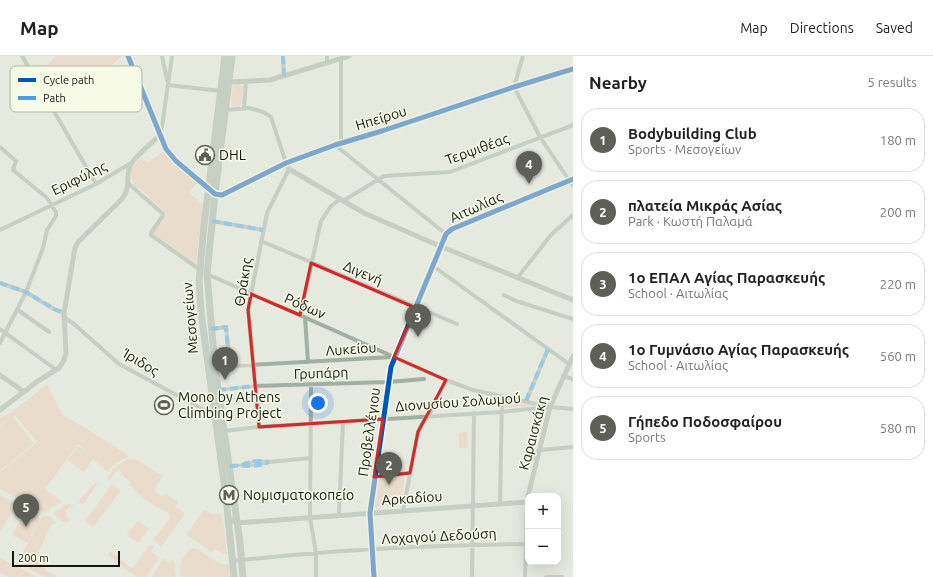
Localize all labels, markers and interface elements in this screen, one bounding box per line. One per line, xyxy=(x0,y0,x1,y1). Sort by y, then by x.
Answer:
text: Map xyxy=(20,17,59,39)
text: Map xyxy=(740,20,768,36)
text: Directions xyxy=(790,20,854,36)
text: Saved xyxy=(876,20,913,36)
legend xyxy=(10,66,142,112)
text: Nearby xyxy=(589,73,647,92)
text: Cycle path xyxy=(43,74,94,86)
text: 5 results xyxy=(867,75,917,89)
text: Path xyxy=(43,92,66,104)
street label: Ηπείρου xyxy=(353,103,409,133)
text: Bodybuilding Club xyxy=(628,125,757,142)
street label: Τερψιθέας xyxy=(443,130,512,168)
text: 1 xyxy=(599,133,607,147)
text: 180 m xyxy=(880,133,916,147)
text: Sports · Μεσογείων xyxy=(628,142,741,156)
public building icon: DHL xyxy=(194,144,216,166)
place label: DHL xyxy=(219,147,246,163)
pin: 4 xyxy=(516,151,542,184)
street label: Εριφύλης xyxy=(49,157,110,198)
street label: Αιτωλίας xyxy=(447,188,505,226)
text: πλατεία Μικράς Ασίας xyxy=(628,197,782,214)
text: 2 xyxy=(599,205,607,219)
text: 200 m xyxy=(880,205,916,219)
text: Park · Κωστή Παλαμά xyxy=(628,214,752,228)
street label: Θράκης xyxy=(231,256,255,307)
street label: Διγενή xyxy=(341,258,385,288)
text: 1ο ΕΠΑΛ Αγίας Παρασκευής xyxy=(628,269,825,286)
text: 3 xyxy=(599,277,607,291)
text: 220 m xyxy=(880,277,916,291)
street label: Μεσογείων xyxy=(179,281,201,354)
text: School · Αιτωλίας xyxy=(628,286,728,300)
street label: Ρόδων xyxy=(282,290,328,322)
pin: 3 xyxy=(405,304,431,337)
street label: Λυκείου xyxy=(325,339,377,359)
text: 1ο Γυμνάσιο Αγίας Παρασκευής xyxy=(628,341,849,358)
street label: Ίριδος xyxy=(119,345,162,379)
pin: 1 xyxy=(212,347,238,380)
text: 4 xyxy=(599,349,607,363)
text: 560 m xyxy=(880,349,916,363)
text: School · Αιτωλίας xyxy=(628,358,728,372)
street label: Γρυπάρη xyxy=(294,364,348,382)
street label: Προβελλέγιου xyxy=(355,386,383,478)
place label: Mono by Athens Climbing Project xyxy=(178,389,282,421)
street label: Διονυσίου Σολωμού xyxy=(395,390,521,414)
your location xyxy=(308,393,328,413)
sports icon: Mono by Athens Climbing Project xyxy=(153,394,175,416)
street label: Καραισκάκη xyxy=(515,394,551,472)
text: Γήπεδο Ποδοσφαίρου xyxy=(628,413,782,430)
text: 5 xyxy=(599,421,607,435)
text: 580 m xyxy=(880,421,916,435)
text: Sports xyxy=(628,430,666,444)
pin: 2 xyxy=(376,452,402,485)
metro station icon: Νομισματοκοπείο xyxy=(218,484,240,506)
place label: Νομισματοκοπείο xyxy=(243,487,354,503)
street label: Αρκαδίου xyxy=(381,488,443,508)
map controls xyxy=(525,493,561,565)
button: + xyxy=(525,493,561,529)
pin: 5 xyxy=(13,494,39,527)
street label: Λοχαγού Δεδούση xyxy=(381,525,497,547)
button: − xyxy=(525,529,561,565)
scale bar xyxy=(12,549,120,568)
text: 200 m xyxy=(18,552,49,564)

